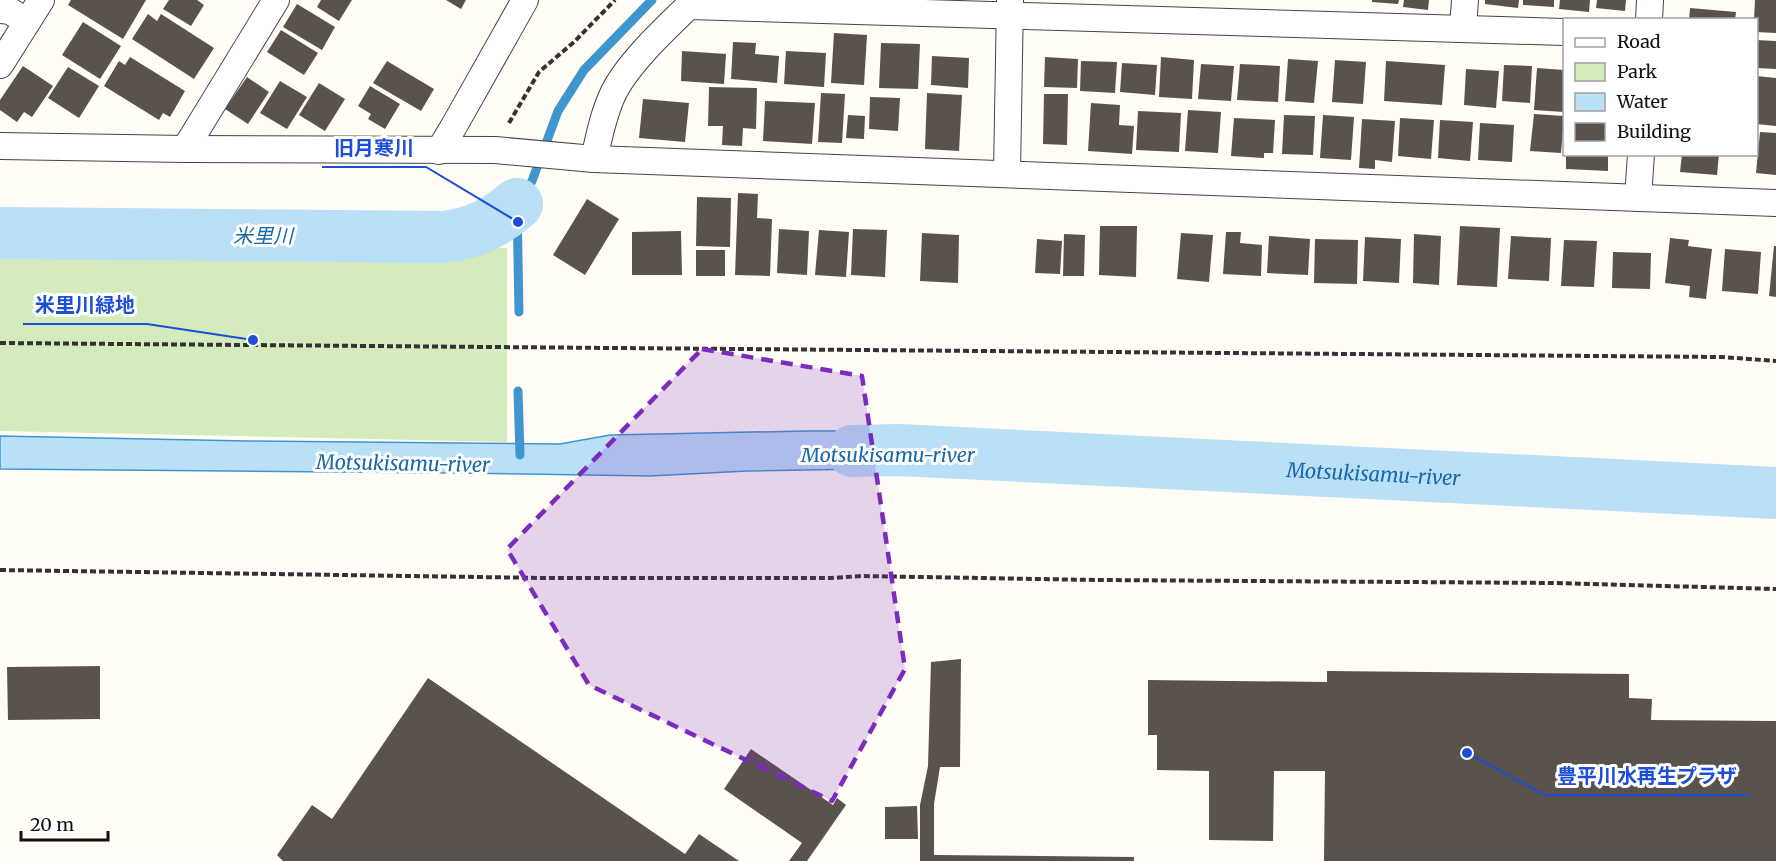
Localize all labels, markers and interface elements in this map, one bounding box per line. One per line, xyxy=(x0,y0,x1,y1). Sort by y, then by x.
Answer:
legend xyxy=(1563,18,1758,156)
text: Road xyxy=(1617,30,1661,53)
text: Park xyxy=(1617,60,1658,83)
text: Water xyxy=(1616,90,1668,113)
text: Building xyxy=(1617,120,1691,143)
callout: 旧月寒川 xyxy=(322,129,426,167)
text: 旧月寒川 xyxy=(334,135,414,160)
water label: 米里川 xyxy=(233,223,295,248)
callout: 米里川緑地 xyxy=(23,286,147,324)
text: 米里川緑地 xyxy=(35,292,135,317)
water label: Motsukisamu-river xyxy=(800,442,976,467)
water label: Motsukisamu-river xyxy=(315,449,491,477)
water label: Motsukisamu-river xyxy=(1285,456,1462,490)
callout: 豊平川水再生プラザ xyxy=(1545,757,1749,795)
text: 豊平川水再生プラザ xyxy=(1557,763,1737,788)
scale bar xyxy=(21,804,108,842)
text: 20 m xyxy=(30,813,74,836)

